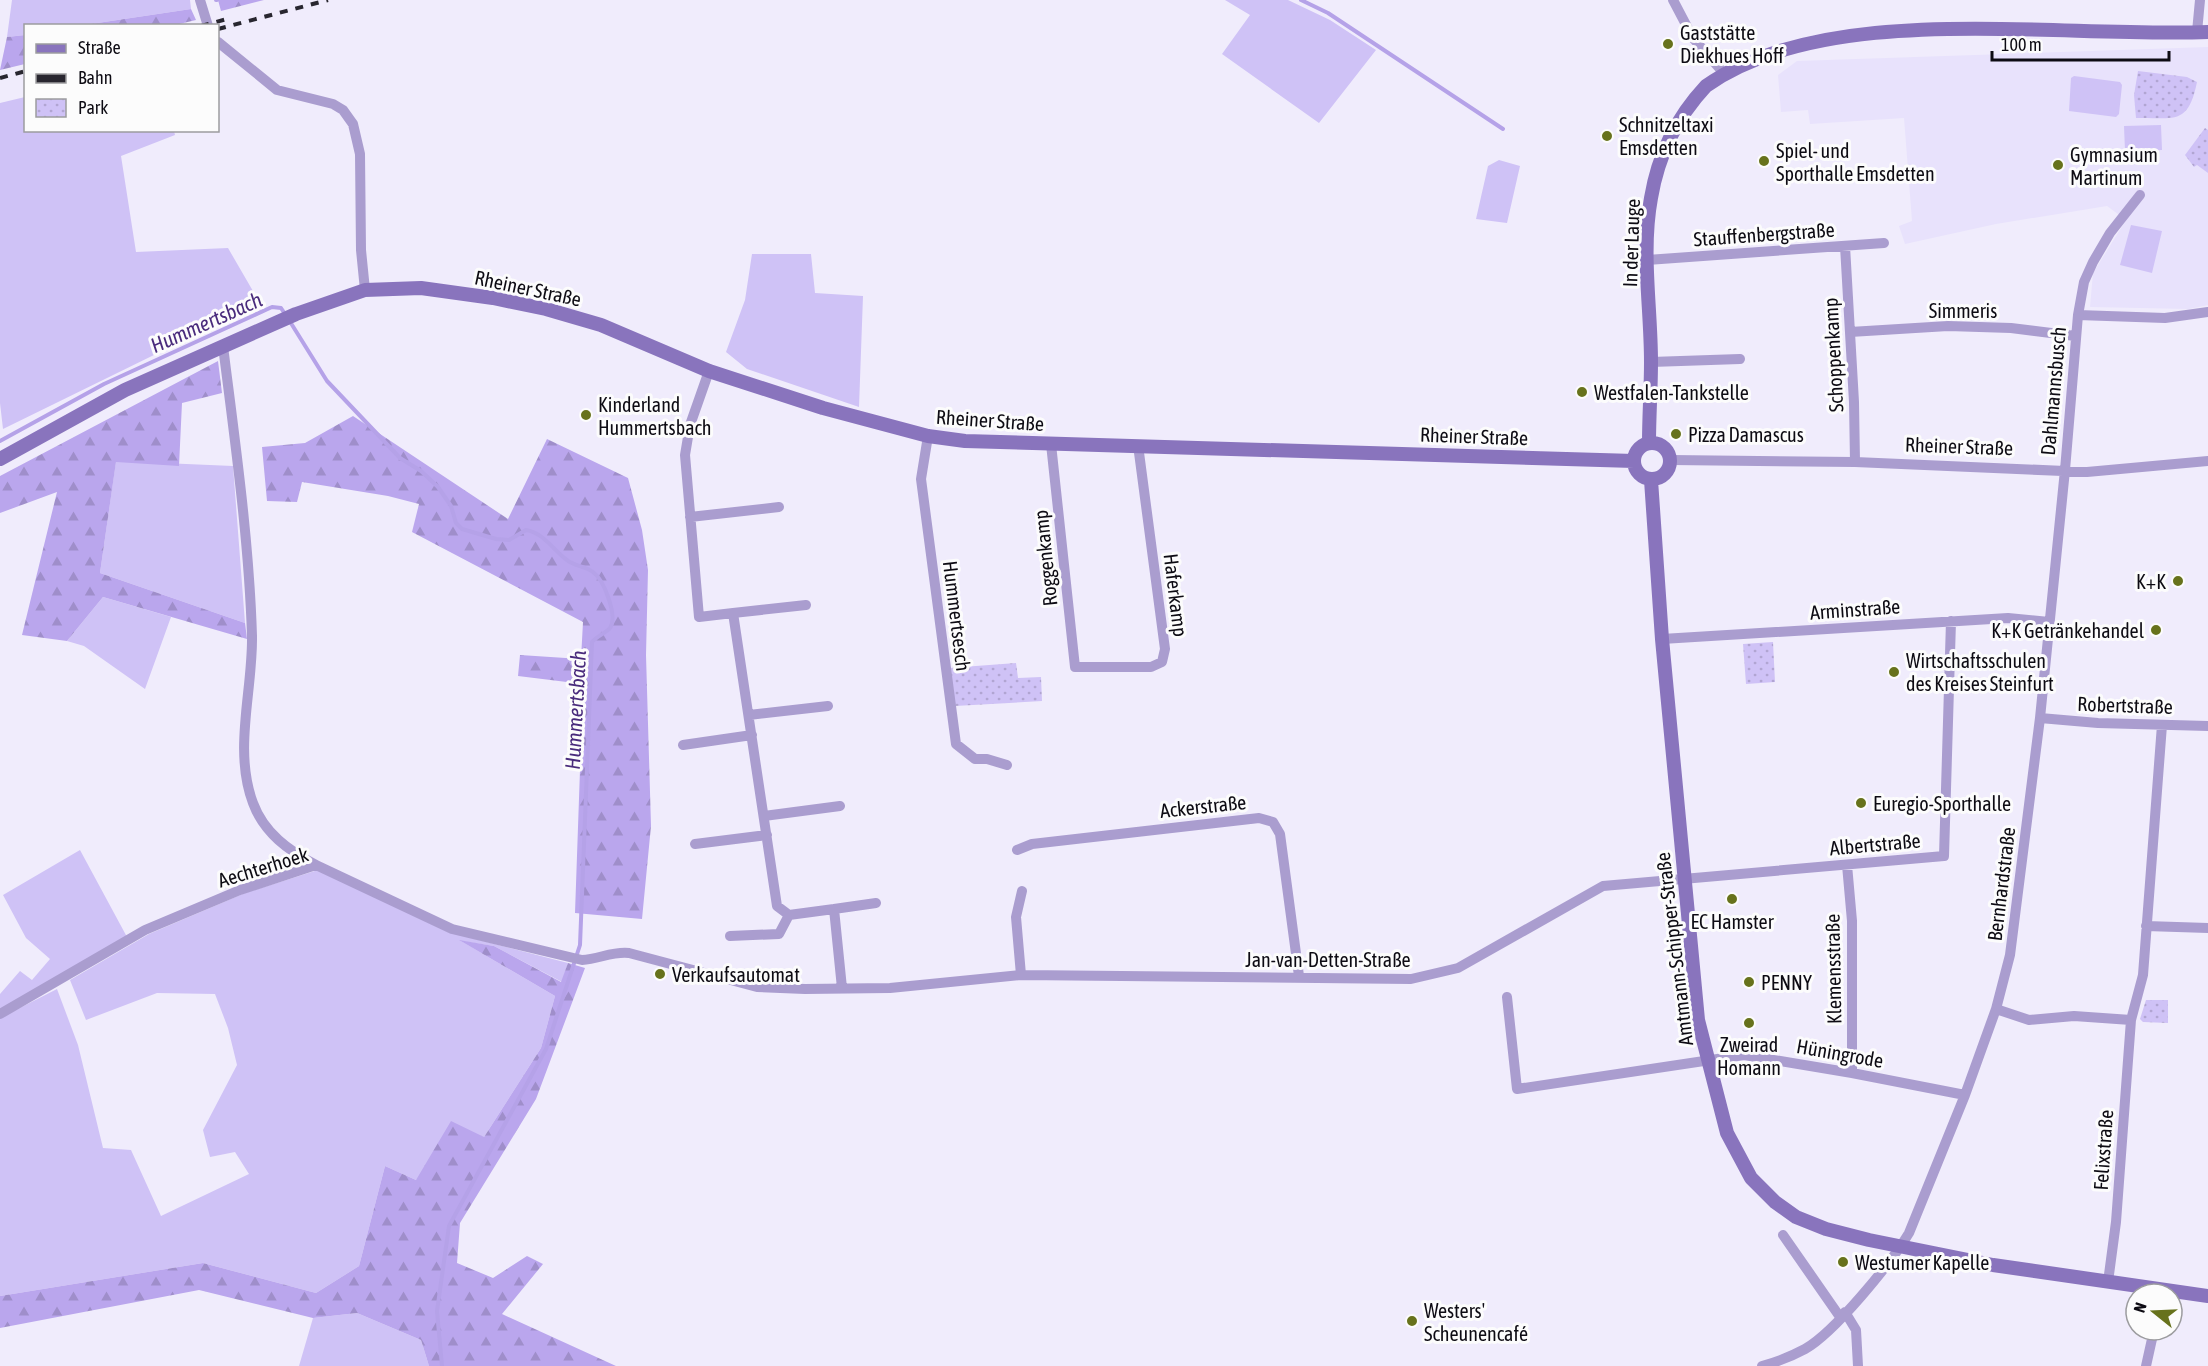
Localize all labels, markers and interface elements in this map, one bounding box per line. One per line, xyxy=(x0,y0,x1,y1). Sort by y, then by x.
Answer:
place label: Gaststätte Diekhues Hoff xyxy=(1680,21,1784,67)
legend xyxy=(24,24,219,132)
scale bar xyxy=(1992,24,2169,62)
text: 100 m xyxy=(2001,34,2042,55)
text: Straße xyxy=(78,37,121,58)
marker: Gaststätte Diekhues Hoff xyxy=(1661,37,1675,51)
text: Bahn xyxy=(78,67,112,88)
text: Park xyxy=(78,97,108,118)
place label: Schnitzeltaxi Emsdetten xyxy=(1619,113,1714,159)
marker: Schnitzeltaxi Emsdetten xyxy=(1600,129,1614,143)
place label: Spiel- und Sporthalle Emsdetten xyxy=(1776,139,1935,185)
place label: Gymnasium Martinum xyxy=(2070,143,2158,189)
marker: Spiel- und Sporthalle Emsdetten xyxy=(1757,154,1771,168)
marker: Gymnasium Martinum xyxy=(2051,158,2065,172)
street label: In der Lauge xyxy=(1618,198,1644,288)
street label: Stauffenbergstraße xyxy=(1693,218,1835,250)
street label: Rheiner Straße xyxy=(473,265,583,311)
water label: Hummertsbach xyxy=(147,287,265,357)
street label: Schoppenkamp xyxy=(1819,297,1847,413)
street label: Simmeris xyxy=(1929,299,1997,322)
street label: Dahlmannsbusch xyxy=(2036,326,2070,456)
place label: Westfalen-Tankstelle xyxy=(1594,381,1749,404)
marker: Westfalen-Tankstelle xyxy=(1575,385,1589,399)
place label: Kinderland Hummertsbach xyxy=(598,393,712,439)
street label: Rheiner Straße xyxy=(935,405,1045,435)
marker: Kinderland Hummertsbach xyxy=(579,408,593,422)
street label: Rheiner Straße xyxy=(1420,423,1528,449)
place label: Pizza Damascus xyxy=(1688,423,1804,446)
marker: Pizza Damascus xyxy=(1669,427,1683,441)
street label: Rheiner Straße xyxy=(1905,433,2013,459)
street label: Roggenkamp xyxy=(1029,509,1061,607)
street label: Haferkamp xyxy=(1160,552,1192,638)
street label: Hummertsesch xyxy=(939,560,975,672)
place label: K+K xyxy=(2136,570,2166,593)
marker: K+K xyxy=(2171,574,2185,588)
street label: Arminstraße xyxy=(1809,594,1901,624)
place label: K+K Getränkehandel xyxy=(1991,619,2145,642)
marker: K+K Getränkehandel xyxy=(2149,623,2163,637)
place label: Wirtschaftsschulen des Kreises Steinfurt xyxy=(1906,649,2054,695)
water label: Hummertsbach xyxy=(560,650,590,770)
marker: Wirtschaftsschulen des Kreises Steinfurt xyxy=(1887,665,1901,679)
street label: Robertstraße xyxy=(2077,692,2173,718)
street label: Ackerstraße xyxy=(1159,790,1247,822)
place label: Euregio-Sporthalle xyxy=(1873,792,2011,815)
marker: Euregio-Sporthalle xyxy=(1854,796,1868,810)
street label: Bernhardstraße xyxy=(1983,826,2019,942)
street label: Albertstraße xyxy=(1829,829,1921,859)
street label: Aechterhoek xyxy=(215,842,311,892)
street label: Amtmann-Schipper-Straße xyxy=(1651,851,1697,1047)
marker: EC Hamster xyxy=(1725,892,1739,906)
place label: EC Hamster xyxy=(1690,910,1775,933)
street label: Klemensstraße xyxy=(1821,914,1845,1024)
street label: Jan-van-Detten-Straße xyxy=(1245,948,1411,971)
place label: Verkaufsautomat xyxy=(672,963,800,986)
marker: Verkaufsautomat xyxy=(653,967,667,981)
place label: PENNY xyxy=(1761,971,1812,994)
marker: PENNY xyxy=(1742,975,1756,989)
marker: Zweirad Homann xyxy=(1742,1016,1756,1030)
place label: Zweirad Homann xyxy=(1717,1033,1781,1079)
street label: Hüningrode xyxy=(1795,1034,1885,1072)
street label: Felixstraße xyxy=(2089,1109,2117,1191)
place label: Westumer Kapelle xyxy=(1855,1251,1989,1274)
marker: Westumer Kapelle xyxy=(1836,1255,1850,1269)
north arrow xyxy=(2124,1282,2184,1342)
place label: Westers' Scheunencafé xyxy=(1424,1299,1528,1345)
text: N xyxy=(2130,1300,2150,1315)
marker: Westers' Scheunencafé xyxy=(1405,1314,1419,1328)

